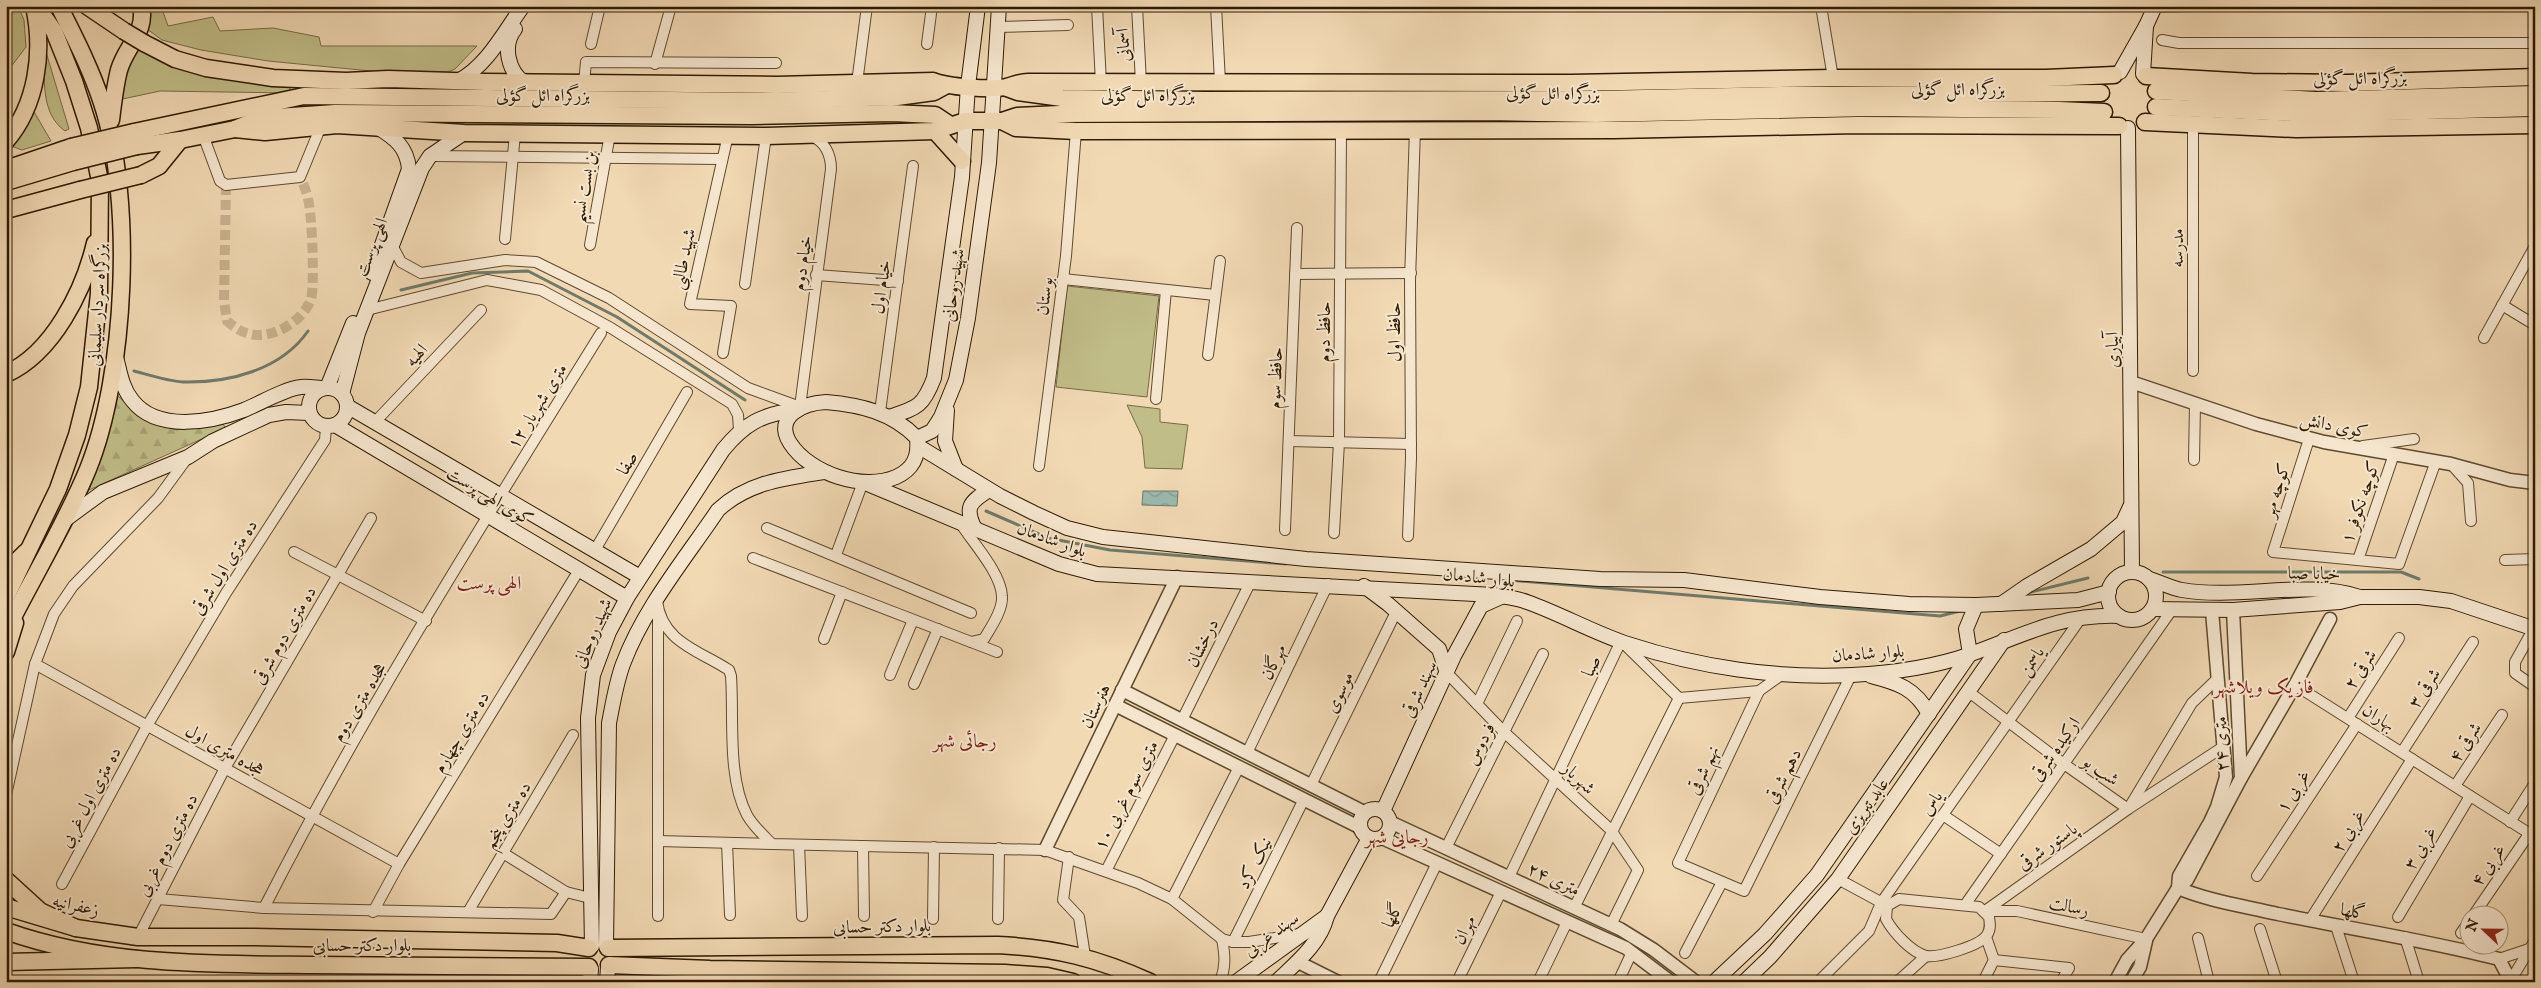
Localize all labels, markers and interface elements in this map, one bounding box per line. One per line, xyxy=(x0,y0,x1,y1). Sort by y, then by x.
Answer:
street label: آسمانی xyxy=(1112,25,1137,62)
street label: بزرگراه ائل گؤلی xyxy=(2313,65,2407,92)
street label: بزرگراه ائل گؤلی xyxy=(1911,77,2005,102)
street label: بزرگراه ائل گؤلی xyxy=(1506,80,1600,107)
street label: بزرگراه ائل گؤلی xyxy=(496,83,590,108)
street label: بزرگراه ائل گؤلی xyxy=(1101,83,1195,108)
street label: بن بست نسیم xyxy=(568,149,608,226)
street label: الهی پرست xyxy=(351,215,394,280)
street label: شهید طالبی xyxy=(667,227,704,292)
street label: مدرسه xyxy=(2167,228,2190,268)
street label: خیام دوم xyxy=(788,234,822,293)
street label: بزرگراه سردار سلیمانی xyxy=(82,243,113,367)
street label: شهید روحانی xyxy=(938,247,971,323)
street label: خیام اول xyxy=(867,259,901,316)
street label: بوستان xyxy=(1032,276,1059,317)
street label: حافظ دوم xyxy=(1314,301,1340,363)
street label: حافظ اول xyxy=(1384,302,1407,362)
street label: آبیاری xyxy=(2102,329,2125,368)
street label: الهیه xyxy=(401,340,434,372)
street label: حافظ سوم xyxy=(1264,346,1292,410)
street label: ۱۲ متری شهریار xyxy=(503,360,574,454)
street label: کوی دانش xyxy=(2298,408,2370,445)
street label: صفا xyxy=(612,448,644,480)
street label: کوچه نکوفر ۱ xyxy=(2337,458,2386,547)
street label: کوچه مهر xyxy=(2257,461,2297,522)
street label: کوی الهی پرست xyxy=(442,462,537,532)
street label: ده متری اول شرقی xyxy=(187,516,264,620)
street label: بلوار شادمان xyxy=(1013,517,1090,564)
street label: بلوار شادمان xyxy=(1442,563,1516,594)
street label: خیابا صبا xyxy=(2287,563,2341,586)
district label: الهی پرست xyxy=(457,572,521,596)
street label: ده متری دوم شرقی xyxy=(248,583,325,690)
street label: شهید روحانی xyxy=(568,595,618,672)
street label: درخشان xyxy=(1182,615,1225,672)
street label: مهرگان xyxy=(1255,640,1293,684)
street label: بلوار شادمان xyxy=(1831,640,1905,669)
street label: یاسمن xyxy=(2014,641,2051,681)
street label: ۲ شرقی xyxy=(2340,645,2383,694)
street label: صبا xyxy=(1577,652,1607,681)
street label: سهند شرقی xyxy=(1397,657,1444,722)
street label: هجده متری دوم xyxy=(328,659,396,748)
street label: ۳ شرقی xyxy=(2404,664,2447,713)
street label: موسوی xyxy=(1320,668,1360,717)
district label: فاز یک ویلاشهر xyxy=(2212,676,2314,700)
street label: هنرستان xyxy=(1076,680,1117,733)
street label: ده متری چهارم xyxy=(429,688,498,779)
street label: بهاران xyxy=(2357,699,2399,737)
street label: ارکیده شرقی xyxy=(2026,713,2087,786)
street label: ۲۴ متری xyxy=(2210,716,2235,772)
street label: ۴ شرقی xyxy=(2445,718,2488,767)
street label: هجده متری اول xyxy=(181,720,268,783)
street label: فردوس xyxy=(1461,720,1502,770)
district label: رجائی شهر xyxy=(931,730,997,754)
street label: ۱۰ متری سوم غربی xyxy=(1090,737,1167,856)
street label: نهم شرقی xyxy=(1683,742,1729,801)
street label: ده متری اول غربی xyxy=(55,743,128,852)
street label: دهم شرقی xyxy=(1761,745,1811,810)
street label: شب بو xyxy=(2076,749,2123,792)
street label: شهریار xyxy=(1555,757,1600,800)
street label: ۱ غربی xyxy=(2272,766,2317,818)
street label: عابد تبریزی xyxy=(1839,774,1895,840)
street label: ده متری پنجم xyxy=(479,778,541,856)
street label: یاس xyxy=(1916,786,1950,821)
street label: ده متری دوم غربی xyxy=(133,790,207,902)
street label: ۲ غربی xyxy=(2327,806,2371,858)
street label: پاستور شرقی xyxy=(2013,817,2084,876)
street label: ۳ غربی xyxy=(2399,823,2443,875)
district label: رجایی شهر xyxy=(1363,826,1429,850)
street label: نیک کرد xyxy=(1233,834,1278,894)
street label: ۴ غربی xyxy=(2467,840,2512,891)
street label: ۲۴ متری xyxy=(1523,858,1583,903)
street label: زعفرانیه xyxy=(50,890,101,923)
street label: رسالت xyxy=(2046,892,2091,923)
street label: گلها xyxy=(2338,898,2367,926)
street label: گلها xyxy=(1377,899,1409,932)
north arrow xyxy=(2458,906,2508,956)
street label: سهند غربی xyxy=(1240,907,1304,963)
street label: مهران xyxy=(1448,912,1482,949)
street label: بلوار دکتر حسابی xyxy=(833,915,931,940)
text: N xyxy=(2462,917,2483,935)
street label: بلوار دکتر حسابی xyxy=(313,935,411,958)

